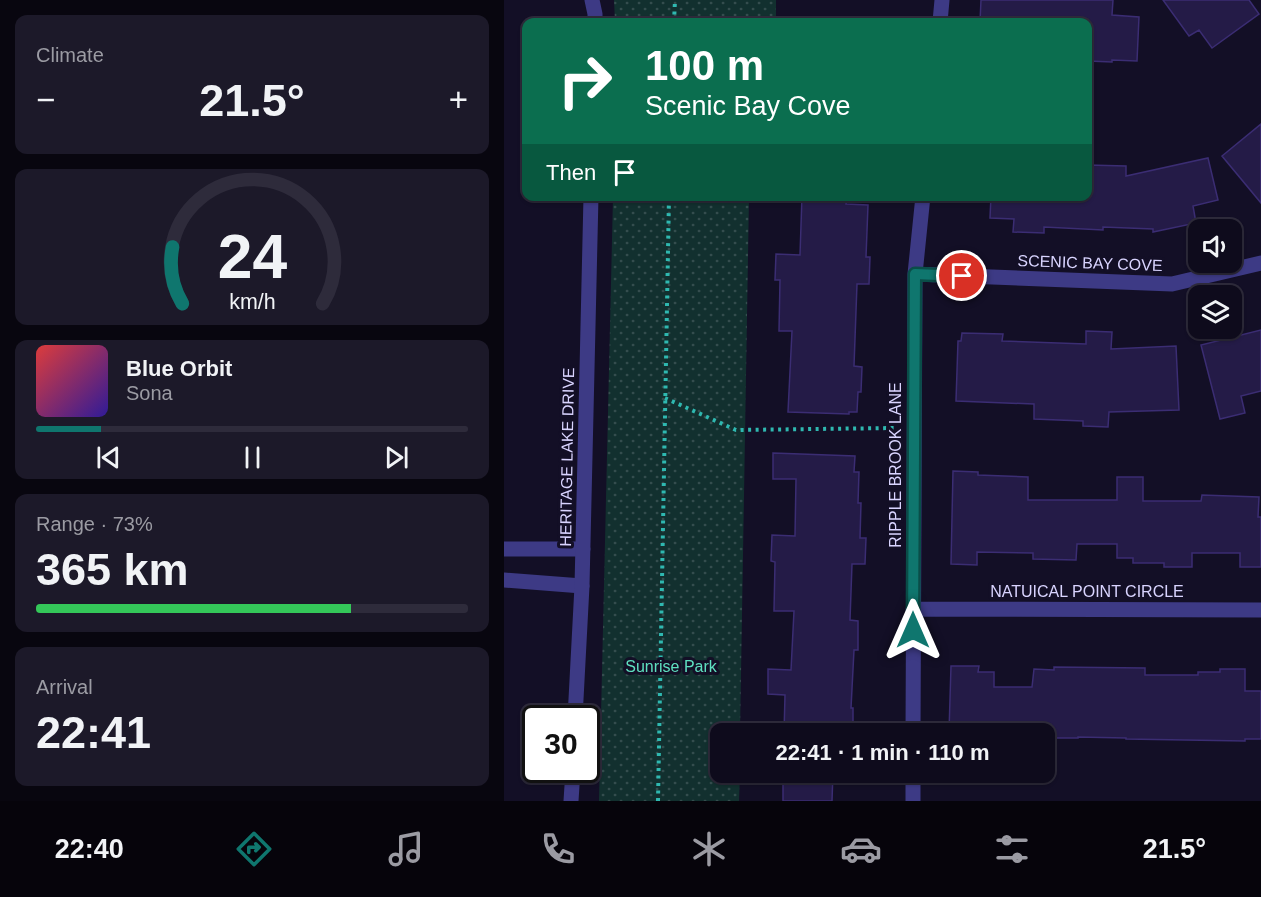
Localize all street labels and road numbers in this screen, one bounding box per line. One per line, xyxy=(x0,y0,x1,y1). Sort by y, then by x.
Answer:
street label: SCENIC BAY COVE xyxy=(1017,252,1163,274)
street label: HERITAGE LAKE DRIVE xyxy=(557,367,577,547)
street label: RIPPLE BROOK LANE xyxy=(887,382,904,548)
street label: NATUICAL POINT CIRCLE xyxy=(990,583,1184,600)

